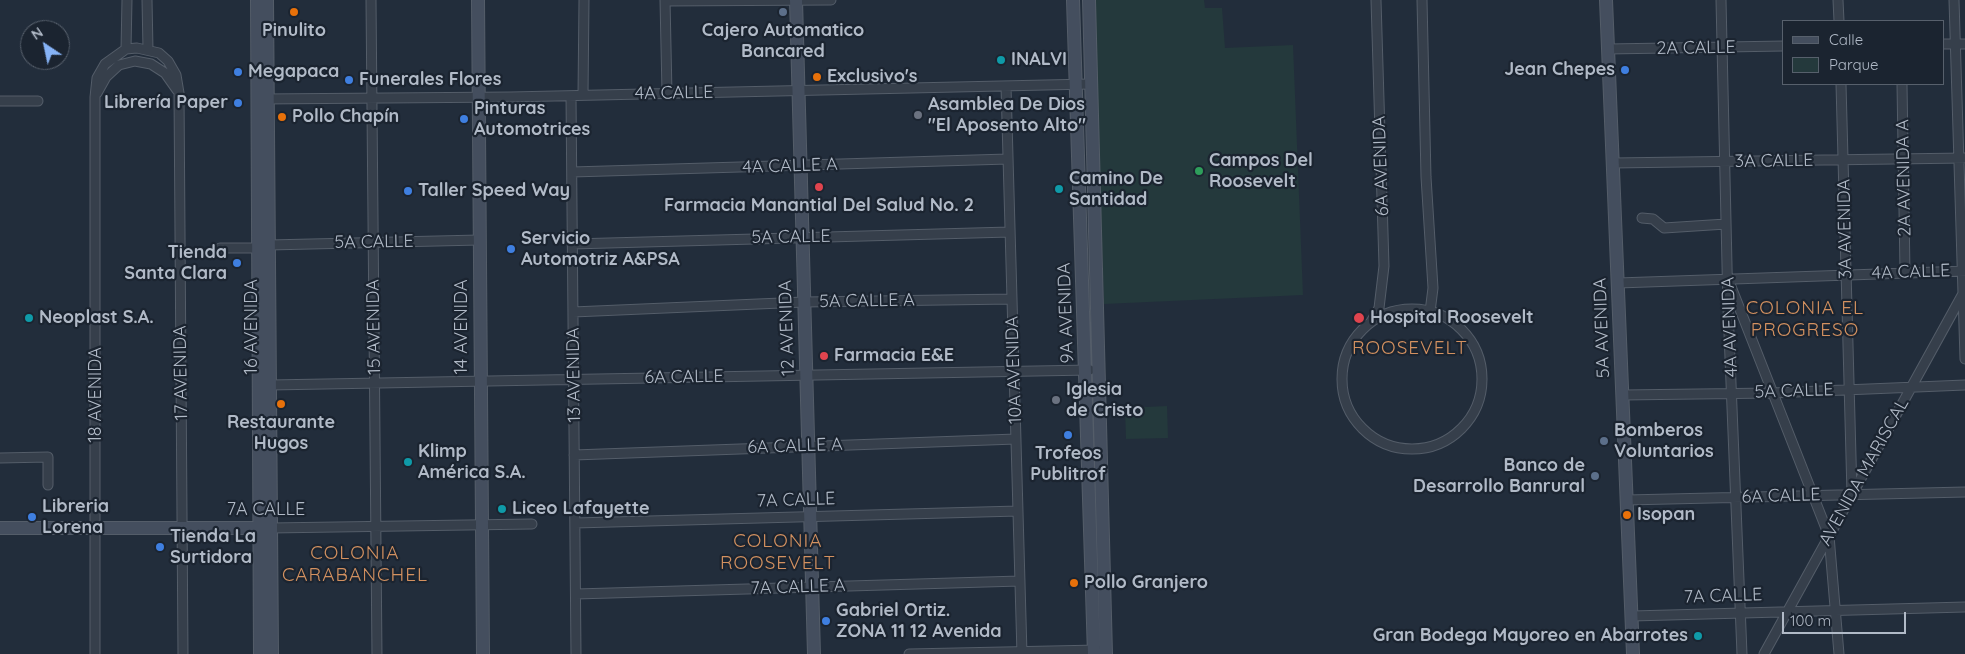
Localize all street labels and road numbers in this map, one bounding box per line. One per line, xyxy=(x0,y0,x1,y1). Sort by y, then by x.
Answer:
street label: 2A CALLE xyxy=(1656,37,1736,59)
street label: 4A CALLE xyxy=(634,82,714,104)
street label: 6A AVENIDA xyxy=(1368,115,1394,217)
street label: 2A AVENIDA A xyxy=(1892,119,1916,237)
street label: 3A CALLE xyxy=(1734,150,1814,172)
street label: 4A CALLE A xyxy=(742,154,838,178)
street label: 3A AVENIDA xyxy=(1833,179,1857,279)
street label: 5A CALLE xyxy=(751,226,831,248)
street label: 5A CALLE xyxy=(334,231,414,253)
street label: 4A CALLE xyxy=(1871,260,1951,284)
street label: 9A AVENIDA xyxy=(1053,262,1079,364)
street label: 4A AVENIDA xyxy=(1717,276,1743,378)
street label: 5A AVENIDA xyxy=(1589,277,1615,379)
street label: 16 AVENIDA xyxy=(241,279,263,375)
street label: 15 AVENIDA xyxy=(362,279,386,375)
street label: 14 AVENIDA xyxy=(451,279,473,375)
street label: 12 AVENIDA xyxy=(775,280,799,376)
street label: 5A CALLE A xyxy=(819,289,915,313)
street label: 10A AVENIDA xyxy=(1001,316,1027,424)
street label: 17 AVENIDA xyxy=(169,325,193,421)
street label: 13 AVENIDA xyxy=(562,327,586,423)
street label: 18 AVENIDA xyxy=(85,347,107,443)
street label: 6A CALLE xyxy=(644,366,724,388)
street label: 5A CALLE xyxy=(1754,379,1834,403)
street label: AVENIDA MARISCAL xyxy=(1814,394,1914,550)
street label: 6A CALLE A xyxy=(747,434,843,458)
street label: 6A CALLE xyxy=(1741,484,1821,508)
street label: 7A CALLE xyxy=(756,488,836,512)
street label: 7A CALLE xyxy=(227,499,305,521)
street label: 7A CALLE A xyxy=(750,575,846,599)
street label: 7A CALLE xyxy=(1683,584,1763,608)

